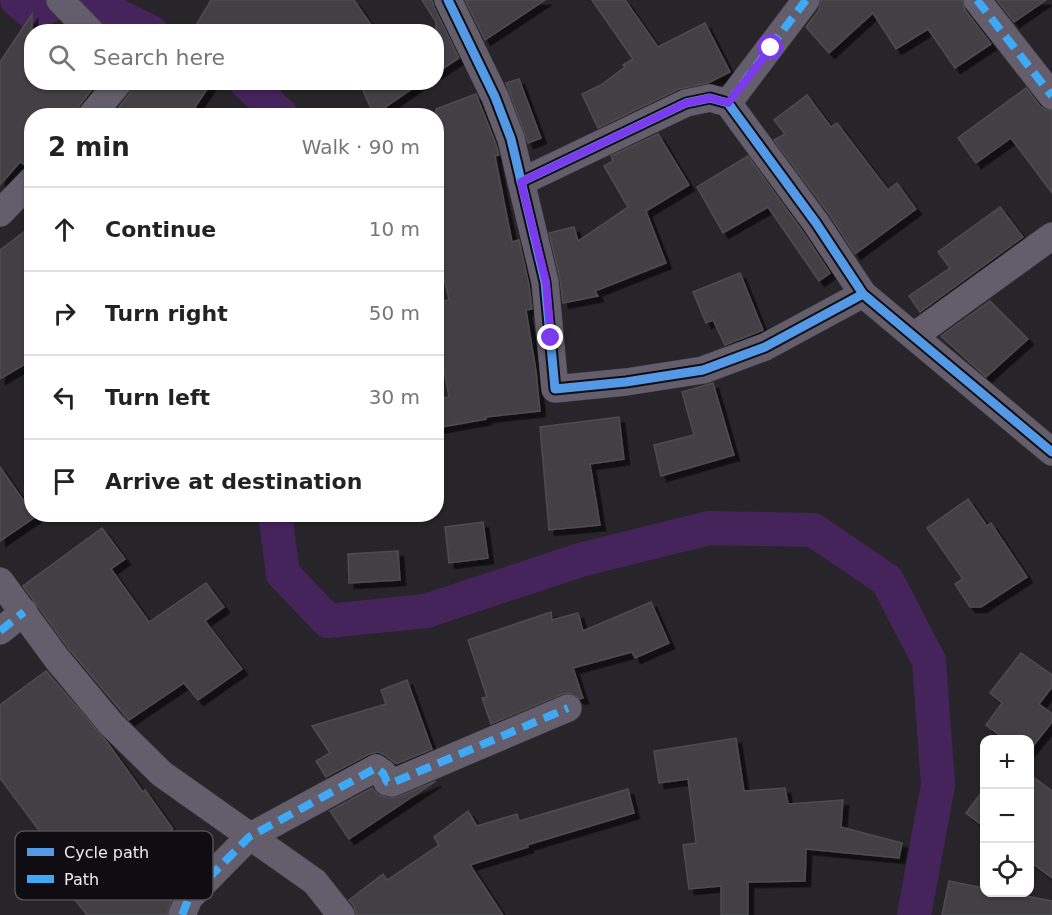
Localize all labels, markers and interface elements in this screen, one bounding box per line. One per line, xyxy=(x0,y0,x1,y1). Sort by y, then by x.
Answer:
search box xyxy=(24,24,444,90)
route start xyxy=(757,34,783,60)
icon: search xyxy=(45,41,78,74)
text: Search here xyxy=(93,45,225,70)
text: 2 min xyxy=(48,132,130,162)
text: Walk · 90 m xyxy=(302,135,420,159)
icon: ahead xyxy=(48,213,81,246)
text: Continue xyxy=(105,217,216,242)
text: 10 m xyxy=(369,217,420,241)
icon: right xyxy=(48,297,81,330)
text: Turn right xyxy=(105,301,228,326)
text: 50 m xyxy=(369,301,420,325)
route end xyxy=(537,324,563,350)
icon: left xyxy=(48,381,81,414)
text: Turn left xyxy=(105,385,210,410)
text: 30 m xyxy=(369,385,420,409)
icon: arrive xyxy=(48,465,81,498)
text: Arrive at destination xyxy=(105,469,362,494)
map controls xyxy=(980,735,1034,897)
button: + xyxy=(980,735,1034,789)
button: − xyxy=(980,789,1034,843)
legend xyxy=(15,831,213,900)
text: Cycle path xyxy=(64,843,149,862)
button: locate xyxy=(980,843,1034,897)
text: Path xyxy=(64,870,99,889)

